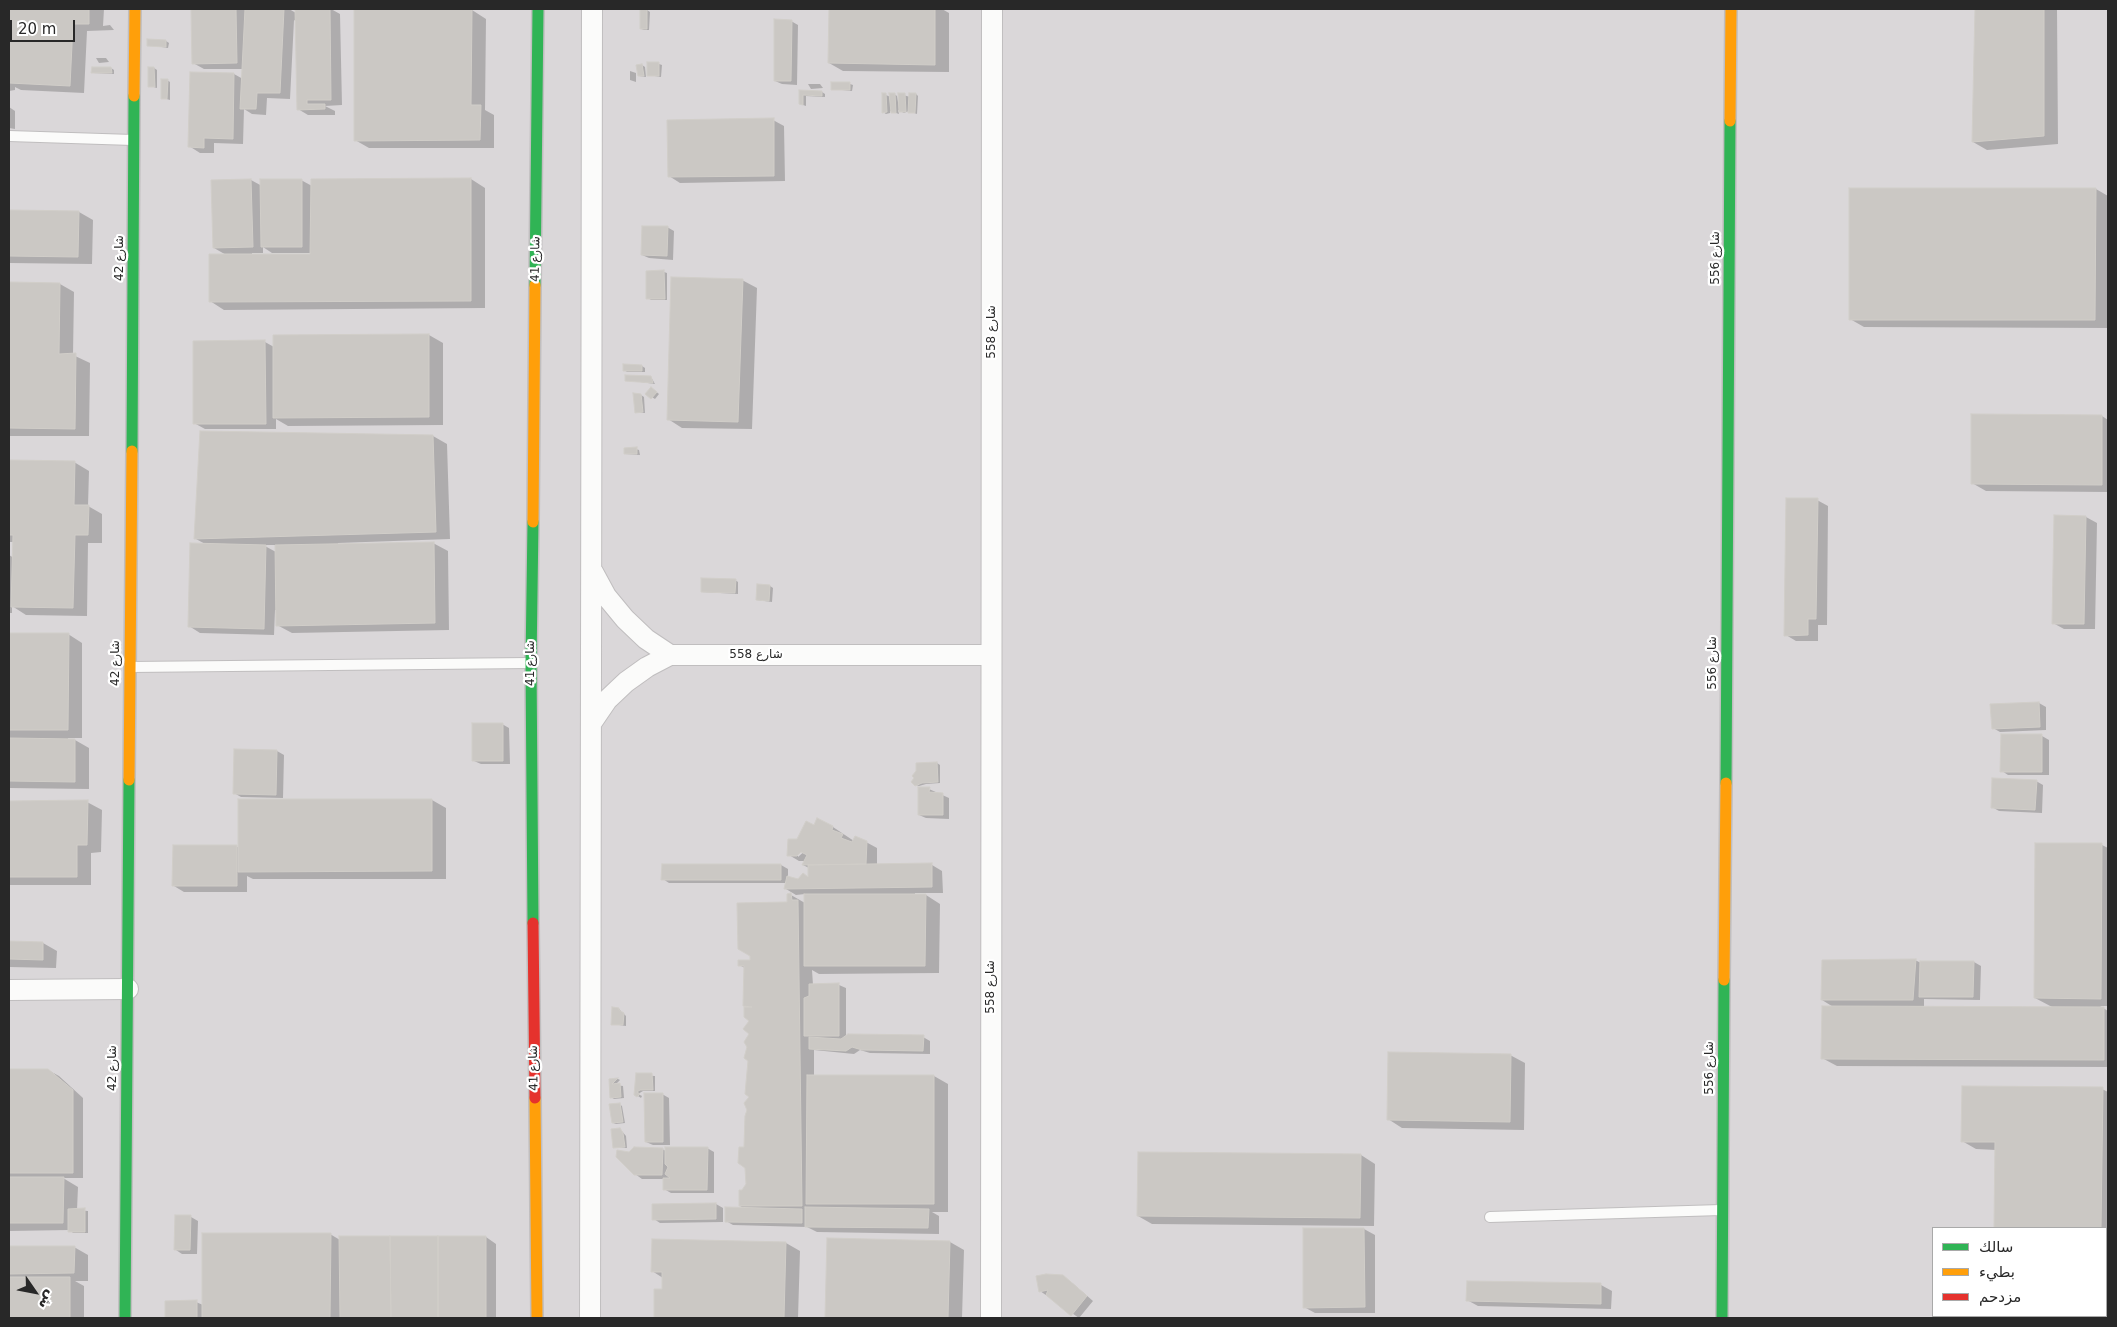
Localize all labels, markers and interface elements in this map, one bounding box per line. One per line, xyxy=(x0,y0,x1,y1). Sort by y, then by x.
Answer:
scale bar xyxy=(12,10,78,42)
text: 20 m xyxy=(18,20,56,38)
street label: شارع 556 xyxy=(1709,231,1723,285)
street label: شارع 42 xyxy=(113,235,127,281)
street label: شارع 41 xyxy=(528,236,544,282)
street label: شارع 558 xyxy=(985,305,999,359)
street label: شارع 556 xyxy=(1706,636,1720,690)
street label: شارع 42 xyxy=(109,640,123,686)
street label: شارع 41 xyxy=(524,640,538,686)
street label: شارع 558 xyxy=(729,648,783,662)
street label: شارع 558 xyxy=(984,960,998,1014)
street label: شارع 556 xyxy=(1703,1041,1717,1095)
street label: شارع 42 xyxy=(106,1045,120,1091)
street label: شارع 41 xyxy=(526,1045,542,1091)
legend xyxy=(1932,1227,2107,1317)
text: سالك xyxy=(1979,1238,2013,1256)
text: بطيء xyxy=(1979,1263,2015,1281)
north arrow xyxy=(10,1267,60,1317)
text: ش xyxy=(36,1288,60,1313)
text: مزدحم xyxy=(1979,1288,2021,1306)

